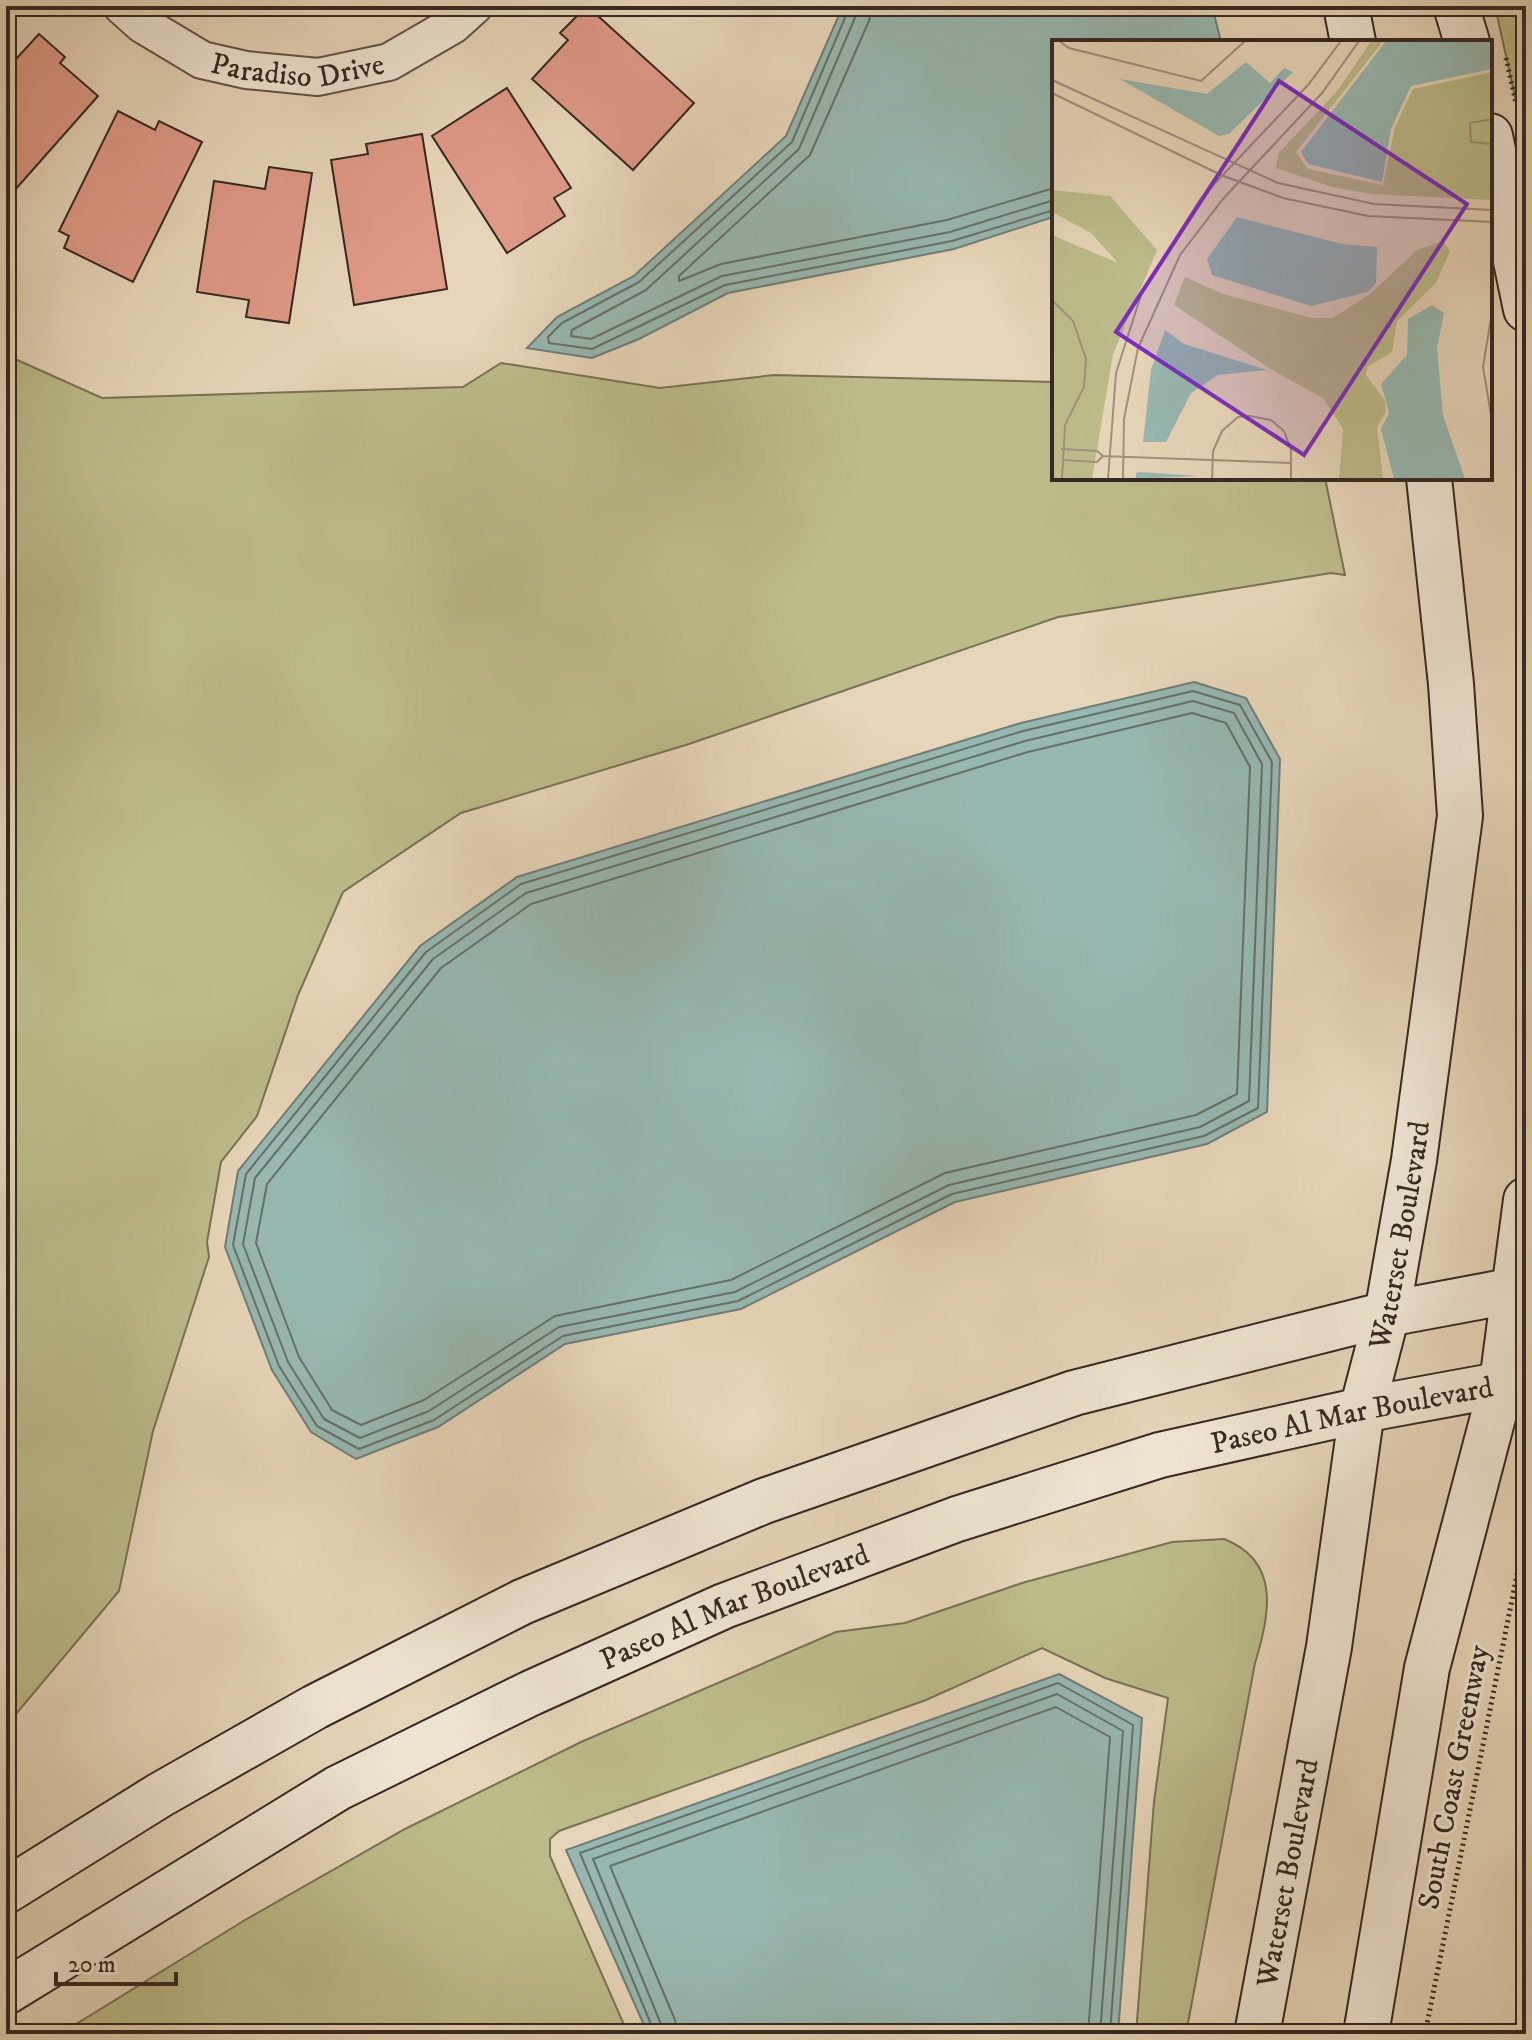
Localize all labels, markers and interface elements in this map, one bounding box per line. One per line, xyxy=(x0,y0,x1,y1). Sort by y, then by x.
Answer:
inset map xyxy=(1052,40,1492,480)
street label: Paradiso Drive xyxy=(207,46,388,97)
street label: Waterset Boulevard xyxy=(1361,1119,1439,1355)
street label: Paseo Al Mar Boulevard xyxy=(1207,1369,1496,1463)
street label: Paseo Al Mar Boulevard xyxy=(595,1536,875,1679)
street label: South Coast Greenway xyxy=(1411,1641,1498,1913)
street label: Waterset Boulevard xyxy=(1249,1756,1328,1991)
scale bar xyxy=(56,1936,176,1986)
text: 20 m xyxy=(68,1950,116,1980)

